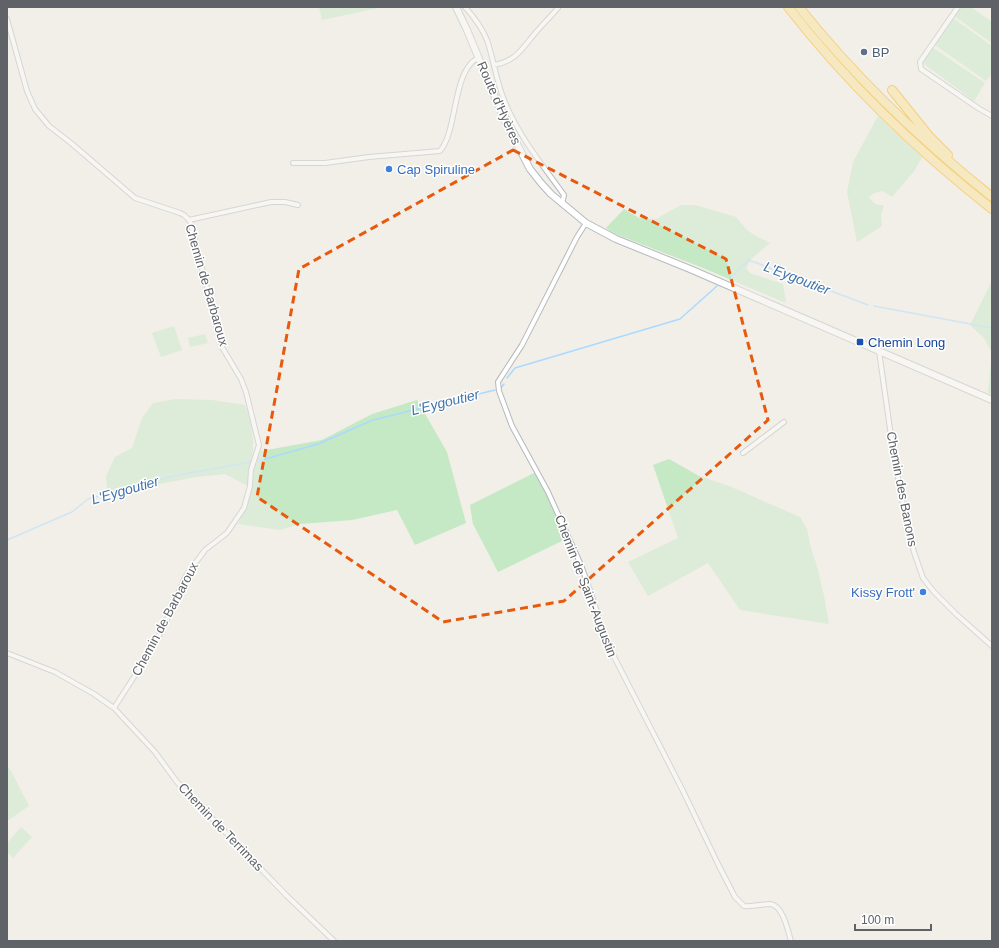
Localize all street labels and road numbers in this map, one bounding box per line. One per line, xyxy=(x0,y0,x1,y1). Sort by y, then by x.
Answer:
street label: Route d'Hyères xyxy=(474,59,524,147)
street label: Chemin de Barbaroux xyxy=(182,222,232,348)
street label: Chemin des Banons xyxy=(883,430,921,548)
street label: Chemin de Saint-Augustin xyxy=(552,513,620,659)
street label: Chemin de Barbaroux xyxy=(129,559,202,678)
street label: Chemin de Terrimas xyxy=(175,780,267,874)

